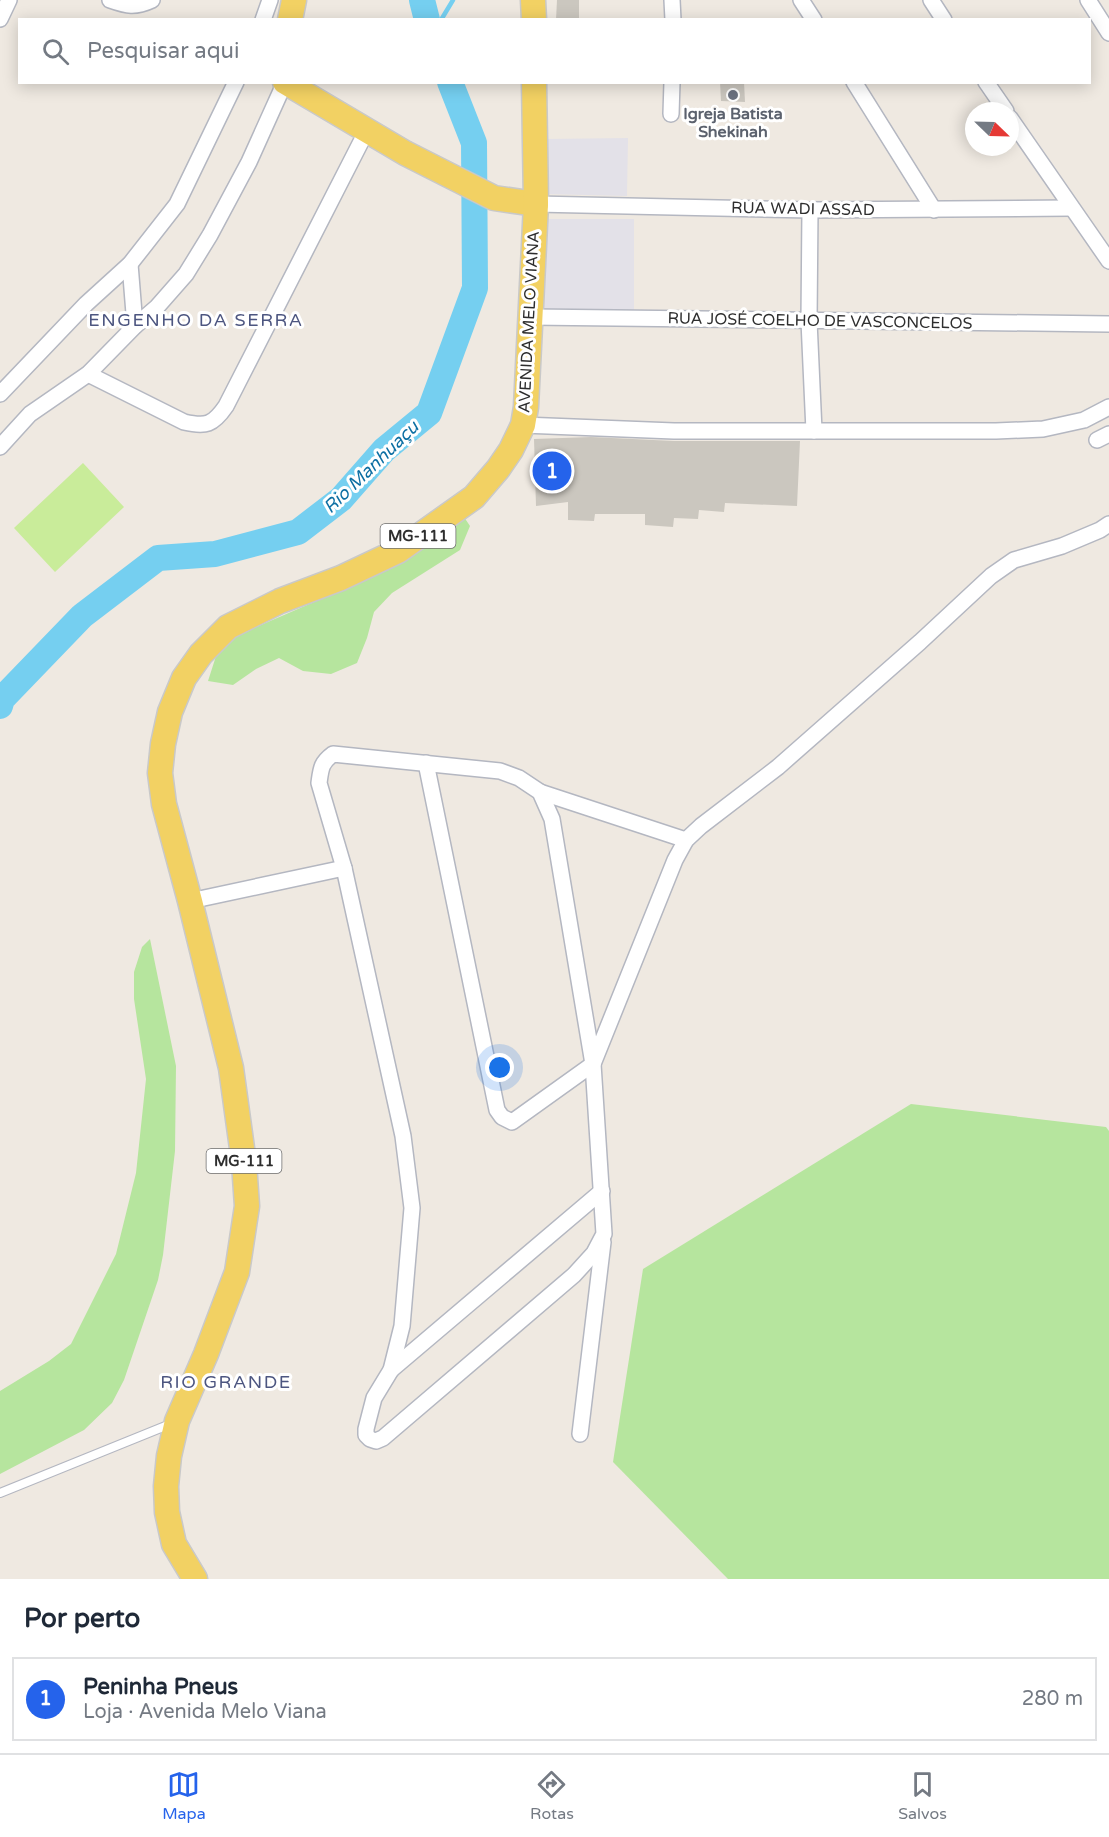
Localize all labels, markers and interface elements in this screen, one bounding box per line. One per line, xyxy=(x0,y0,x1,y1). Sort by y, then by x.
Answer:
search box xyxy=(18,18,1091,84)
icon: search xyxy=(39,35,72,68)
text: Pesquisar aqui xyxy=(87,38,239,64)
marker: Igreja Batista Shekinah xyxy=(726,88,740,102)
north arrow xyxy=(965,102,1019,156)
place label: Igreja Batista Shekinah xyxy=(683,104,783,142)
street label: RUA WADI ASSAD xyxy=(731,198,875,220)
street label: AVENIDA MELO VIANA xyxy=(514,230,544,414)
street label: RUA JOSÉ COELHO DE VASCONCELOS xyxy=(667,308,973,334)
district label: ENGENHO DA SERRA xyxy=(88,309,304,331)
water label: Rio Manhuaçu xyxy=(319,415,424,518)
pin: 1 xyxy=(532,448,572,494)
road number: MG-111 xyxy=(380,524,456,548)
your location xyxy=(485,1053,514,1082)
road number: MG-111 xyxy=(206,1149,282,1173)
district label: RIO GRANDE xyxy=(160,1371,292,1393)
text: Por perto xyxy=(24,1603,140,1634)
text: Peninha Pneus xyxy=(83,1674,238,1700)
text: 1 xyxy=(39,1687,52,1711)
text: 280 m xyxy=(1022,1687,1083,1711)
text: Loja · Avenida Melo Viana xyxy=(83,1700,327,1724)
tab: Mapa xyxy=(162,1768,206,1824)
tab: Rotas xyxy=(530,1768,574,1824)
tab: Salvos xyxy=(898,1768,947,1824)

